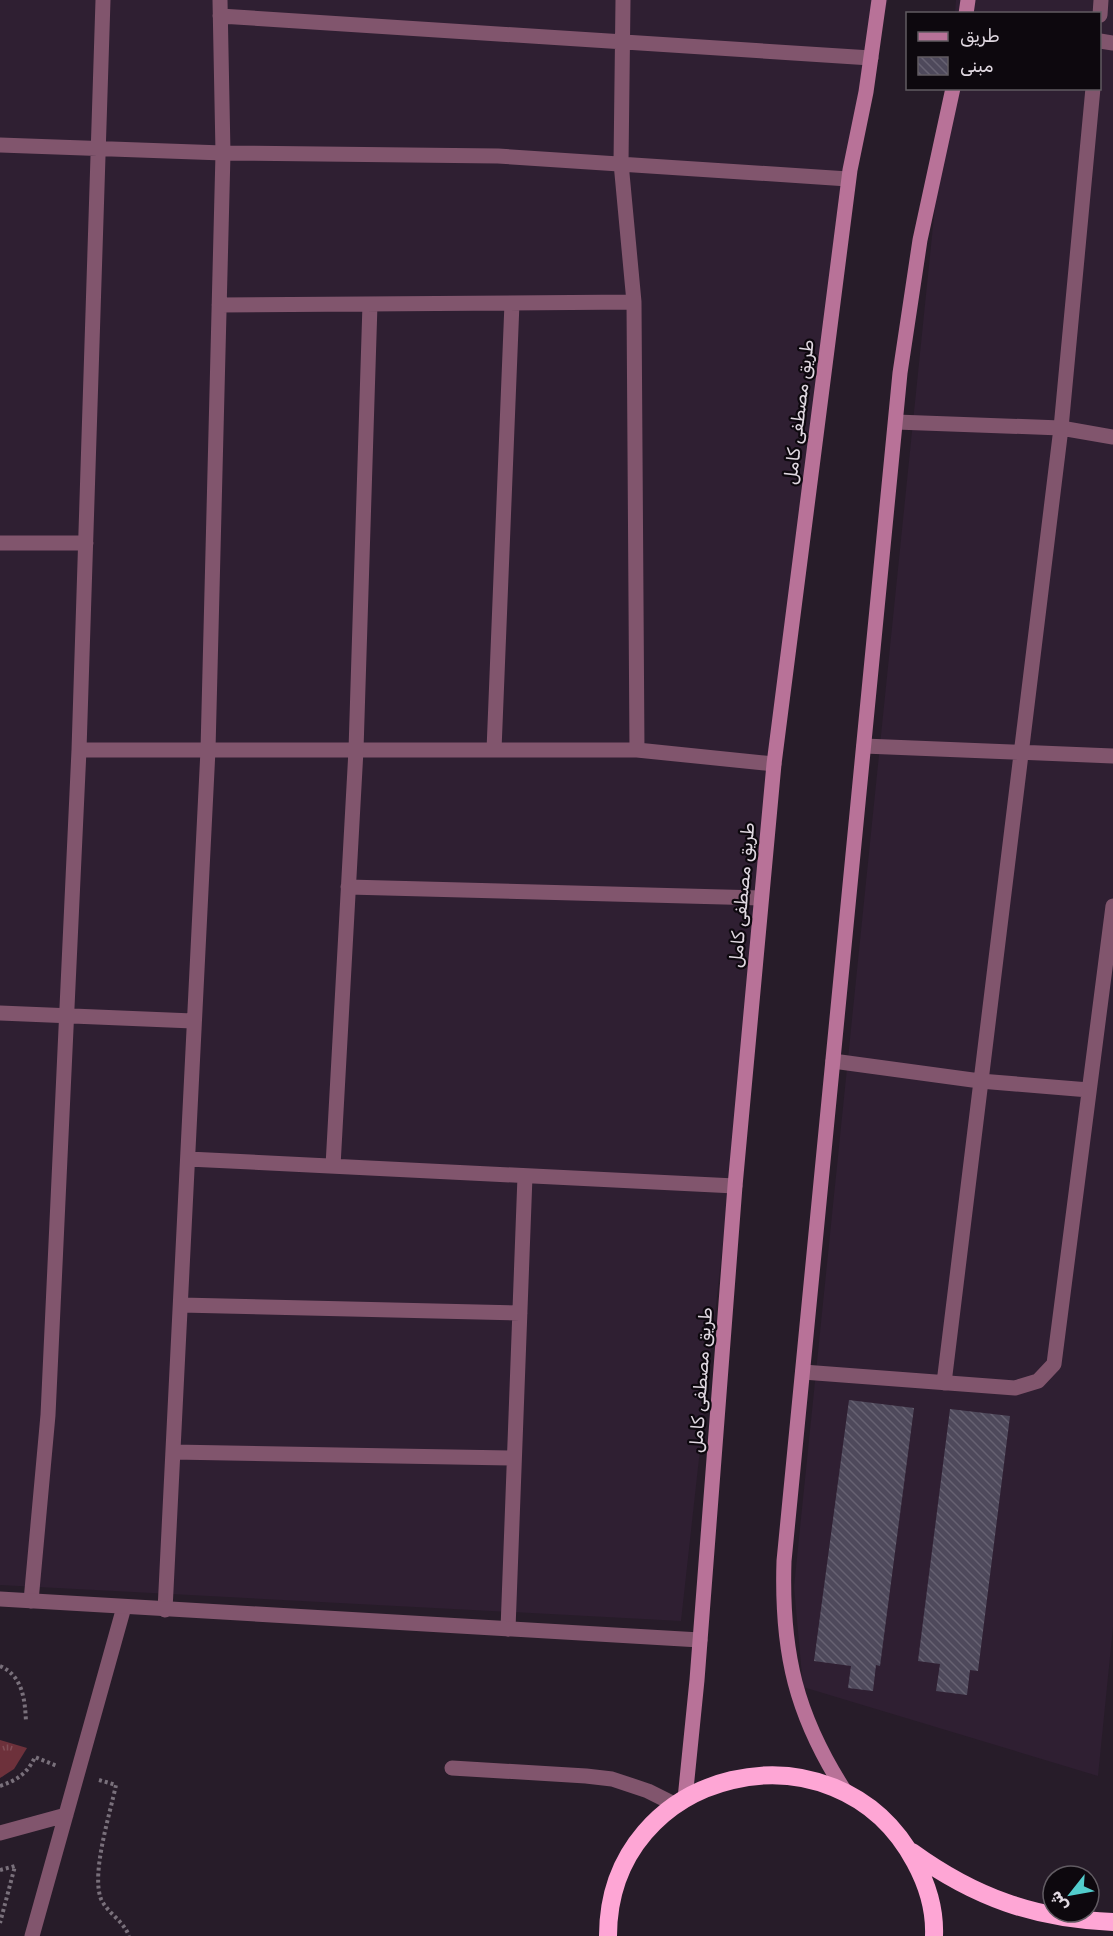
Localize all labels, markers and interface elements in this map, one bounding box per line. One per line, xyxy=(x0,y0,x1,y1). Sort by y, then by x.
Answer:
legend xyxy=(906,12,1101,90)
text: طريق xyxy=(960,25,1000,47)
text: مبنى xyxy=(960,55,994,77)
street label: طريق مصطفى كامل xyxy=(779,338,819,486)
street label: طريق مصطفى كامل xyxy=(725,821,759,969)
street label: طريق مصطفى كامل xyxy=(685,1306,717,1454)
north arrow xyxy=(1041,1864,1101,1924)
text: ش xyxy=(1045,1888,1072,1915)

